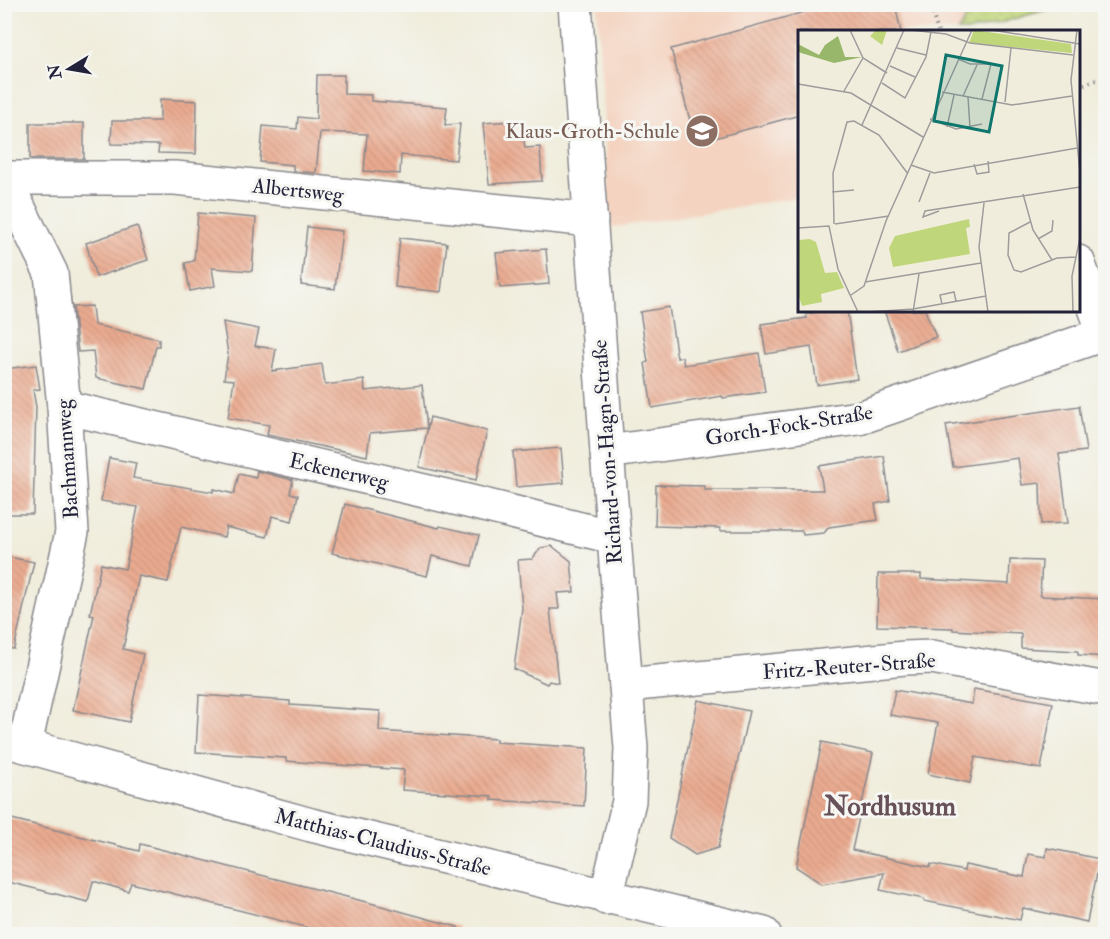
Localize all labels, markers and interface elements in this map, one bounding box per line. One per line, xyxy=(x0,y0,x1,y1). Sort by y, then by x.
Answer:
inset map xyxy=(798,30,1080,312)
north arrow xyxy=(39,39,99,99)
text: N xyxy=(44,62,67,82)
school or university icon: Klaus-Groth-Schule xyxy=(684,113,720,149)
place label: Klaus-Groth-Schule xyxy=(505,118,679,145)
street label: Albertsweg xyxy=(250,172,345,209)
street label: Richard-von-Hagn-Straße xyxy=(586,338,629,565)
street label: Bachmannweg xyxy=(50,397,85,520)
street label: Gorch-Fock-Straße xyxy=(703,399,875,452)
street label: Eckenerweg xyxy=(286,447,392,496)
street label: Fritz-Reuter-Straße xyxy=(762,647,937,686)
district label: Nordhusum xyxy=(823,790,957,823)
street label: Matthias-Claudius-Straße xyxy=(272,803,494,882)

